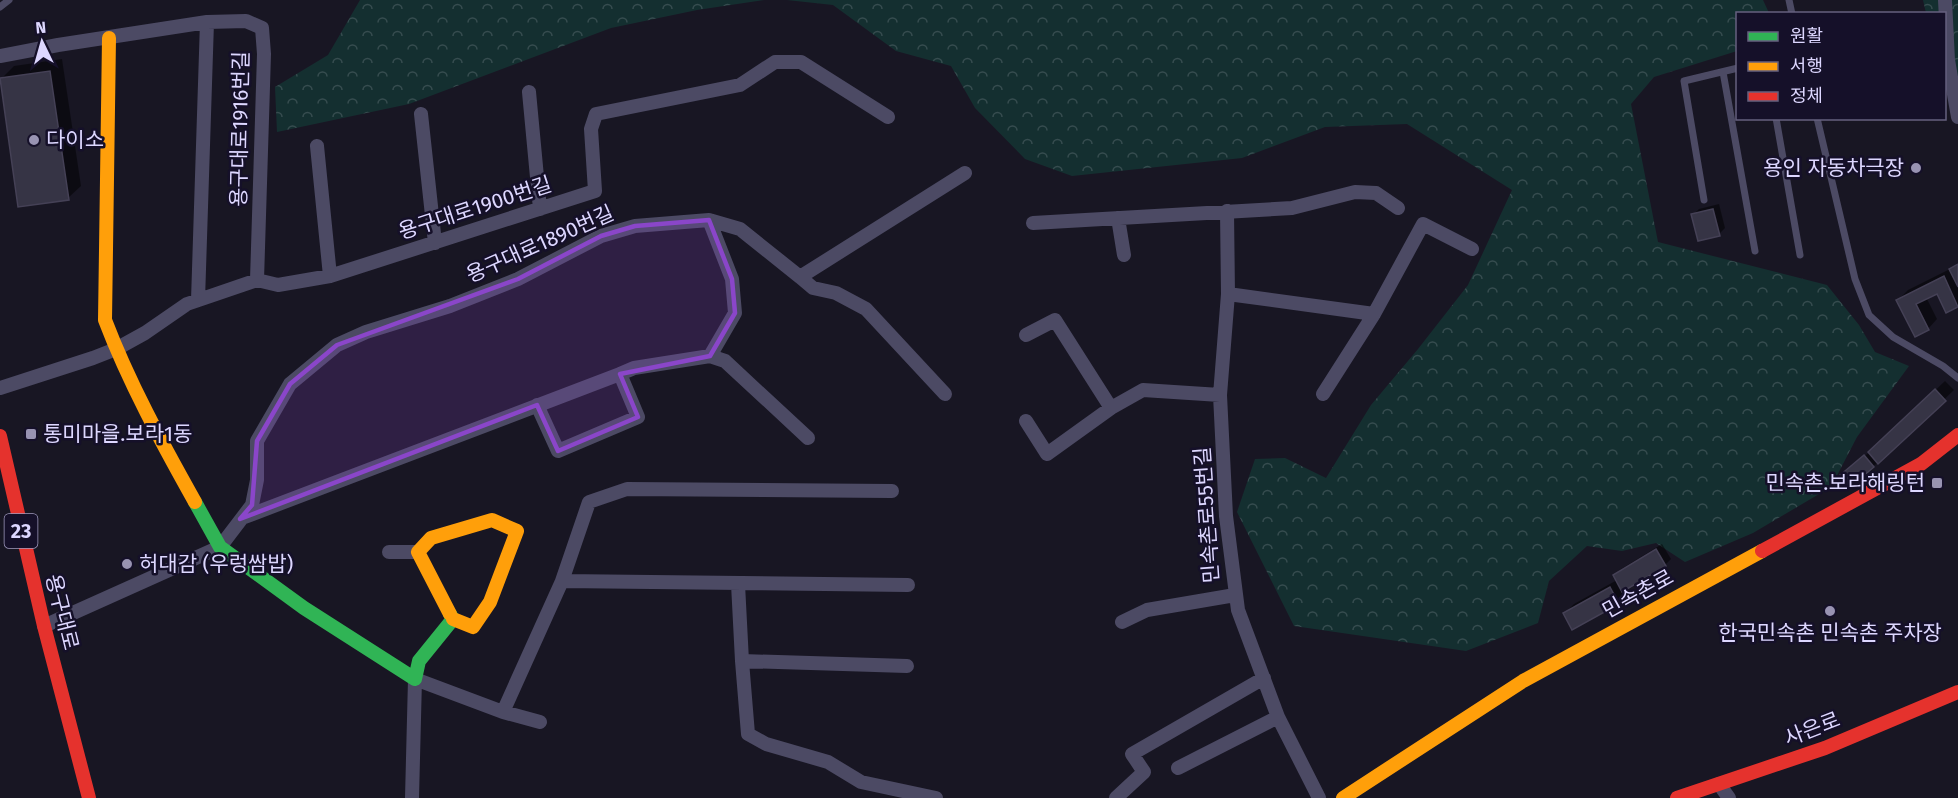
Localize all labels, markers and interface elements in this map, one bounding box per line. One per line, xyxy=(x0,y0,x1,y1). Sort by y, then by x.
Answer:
north arrow xyxy=(12,12,72,72)
legend xyxy=(1736,12,1946,120)
text: N xyxy=(35,18,47,37)
text: 원활 xyxy=(1790,25,1823,47)
street label: 용구대로1916번길 xyxy=(226,51,254,207)
text: 서행 xyxy=(1790,55,1823,77)
text: 정체 xyxy=(1790,85,1823,107)
place label: 다이소 xyxy=(46,127,104,153)
marker: 다이소 xyxy=(27,133,41,147)
place label: 용인 자동차극장 xyxy=(1763,155,1904,181)
marker: 용인 자동차극장 xyxy=(1909,161,1923,175)
street label: 용구대로1900번길 xyxy=(395,171,555,245)
street label: 용구대로1890번길 xyxy=(462,200,618,288)
place label: 통미마을.보라1동 xyxy=(43,421,192,447)
marker: 통미마을.보라1동 xyxy=(24,427,38,441)
street label: 민속촌로55번길 xyxy=(1189,446,1225,584)
place label: 민속촌.보라해링턴 xyxy=(1765,470,1925,496)
marker: 민속촌.보라해링턴 xyxy=(1930,476,1944,490)
road number: 23 xyxy=(4,514,38,548)
place label: 허대감 (우렁쌈밥) xyxy=(139,551,293,577)
marker: 허대감 (우렁쌈밥) xyxy=(120,557,134,571)
street label: 민속촌로 xyxy=(1598,564,1678,624)
street label: 용구대로 xyxy=(40,571,84,653)
marker: 한국민속촌 민속촌 주차장 xyxy=(1823,604,1837,618)
place label: 한국민속촌 민속촌 주차장 xyxy=(1718,620,1942,646)
street label: 사은로 xyxy=(1780,706,1844,752)

